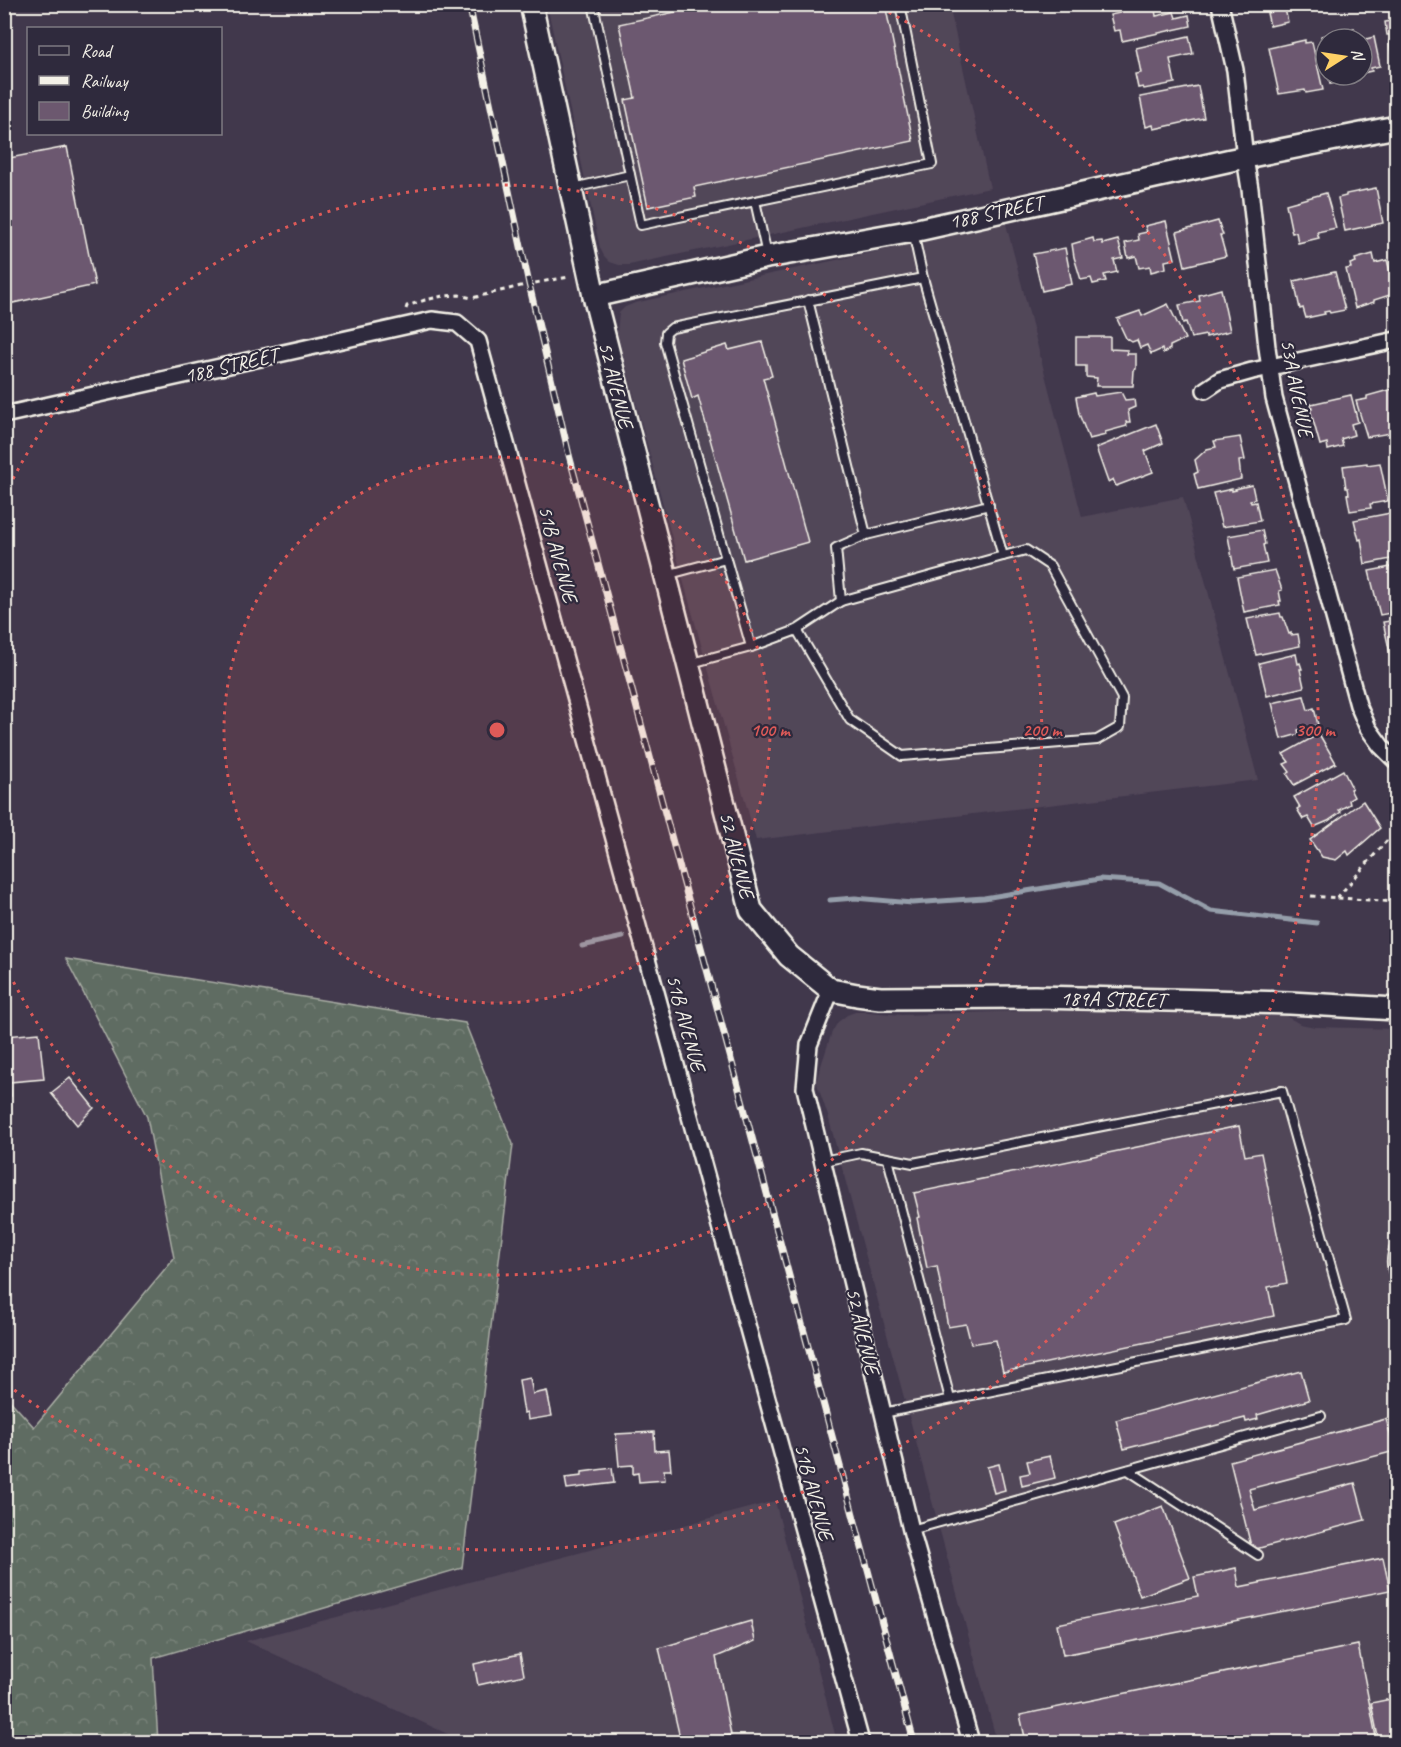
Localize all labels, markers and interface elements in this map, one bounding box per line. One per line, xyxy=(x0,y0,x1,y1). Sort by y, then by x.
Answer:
legend xyxy=(27,27,222,135)
north arrow xyxy=(1314,27,1374,87)
text: Road xyxy=(81,40,114,62)
text: N xyxy=(1347,47,1369,64)
text: Railway xyxy=(81,70,129,92)
text: Building xyxy=(81,100,130,122)
street label: 188 STREET xyxy=(947,188,1050,235)
street label: 53A AVENUE xyxy=(1275,337,1320,442)
street label: 52 AVENUE xyxy=(593,339,640,434)
street label: 188 STREET xyxy=(182,341,285,388)
street label: 51B AVENUE xyxy=(533,503,584,608)
text: 100 m xyxy=(751,719,791,741)
text: 200 m xyxy=(1023,719,1063,741)
text: 300 m xyxy=(1296,719,1336,741)
centre of rings xyxy=(487,720,507,740)
street label: 52 AVENUE xyxy=(714,809,761,904)
street label: 51B AVENUE xyxy=(661,972,712,1077)
street label: 189A STREET xyxy=(1060,985,1170,1013)
street label: 52 AVENUE xyxy=(840,1285,886,1380)
street label: 51B AVENUE xyxy=(789,1441,840,1546)

